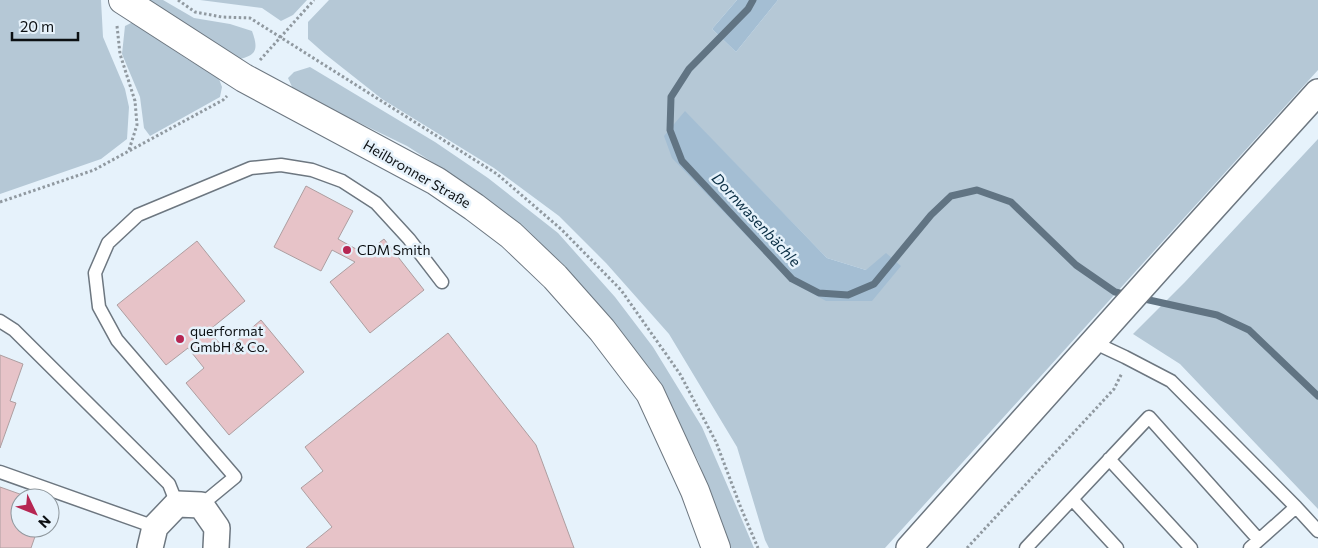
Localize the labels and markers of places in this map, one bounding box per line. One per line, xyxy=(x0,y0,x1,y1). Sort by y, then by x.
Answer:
place label: CDM Smith xyxy=(357,241,431,258)
marker: CDM Smith xyxy=(341,244,353,256)
place label: querformat GmbH & Co. xyxy=(190,322,268,355)
marker: querformat GmbH & Co. xyxy=(174,333,186,345)

